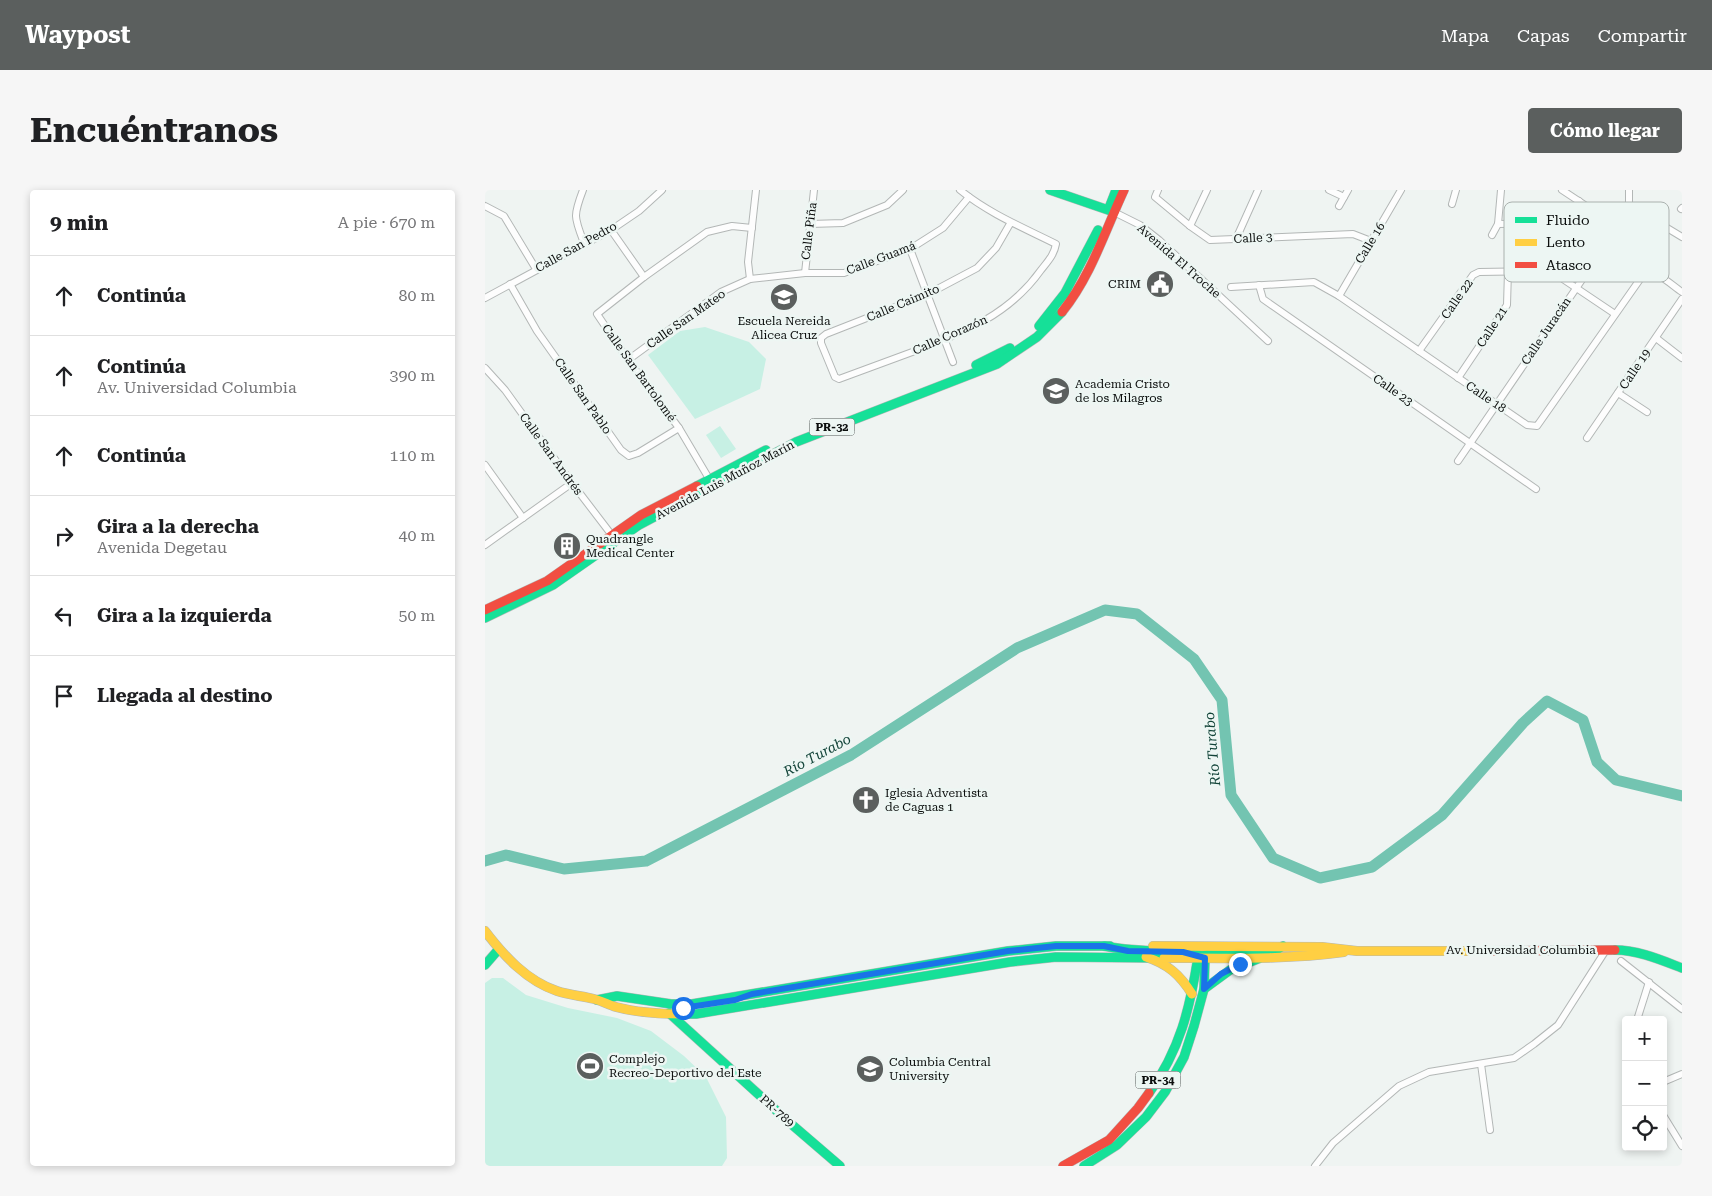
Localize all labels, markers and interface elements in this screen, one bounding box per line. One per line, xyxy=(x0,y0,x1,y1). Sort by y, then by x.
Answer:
text: Waypost xyxy=(25,21,130,49)
text: Mapa xyxy=(1441,25,1489,46)
text: Capas xyxy=(1517,25,1570,46)
text: Compartir xyxy=(1598,25,1687,46)
button: Cómo llegar xyxy=(1528,108,1682,153)
text: Encuéntranos xyxy=(30,110,278,151)
street label: Calle Piña xyxy=(799,201,820,261)
legend xyxy=(1504,202,1669,282)
text: 9 min xyxy=(50,211,108,235)
text: Fluido xyxy=(1546,212,1590,228)
text: A pie · 670 m xyxy=(338,213,435,232)
street label: Calle San Pedro xyxy=(533,219,619,275)
street label: Calle 16 xyxy=(1352,220,1388,266)
street label: Avenida El Troche xyxy=(1135,221,1224,301)
street label: Calle 3 xyxy=(1233,230,1273,246)
text: Lento xyxy=(1546,234,1585,250)
street label: Calle Guamá xyxy=(844,238,918,278)
text: Atasco xyxy=(1546,257,1591,273)
public building icon: CRIM xyxy=(1145,269,1175,299)
street label: Calle 22 xyxy=(1438,276,1476,322)
place label: CRIM xyxy=(1108,277,1141,291)
street label: Calle Caimito xyxy=(865,281,941,325)
icon: ahead xyxy=(50,282,78,310)
school or university icon: Escuela Nereida Alicea Cruz xyxy=(769,282,799,312)
text: Continúa xyxy=(97,284,186,307)
text: 80 m xyxy=(398,286,435,305)
street label: Calle San Mateo xyxy=(644,287,728,351)
street label: Calle Juracán xyxy=(1518,294,1574,367)
street label: Calle 21 xyxy=(1474,304,1510,350)
street label: Calle Corazón xyxy=(910,312,990,358)
place label: Escuela Nereida Alicea Cruz xyxy=(738,314,831,342)
street label: Calle San Bartolomé xyxy=(599,322,679,425)
street label: Calle 19 xyxy=(1616,346,1654,392)
text: Continúa xyxy=(97,355,186,378)
street label: Calle San Pablo xyxy=(552,355,614,437)
icon: ahead xyxy=(50,362,78,390)
text: 390 m xyxy=(389,366,435,385)
street label: Calle 23 xyxy=(1370,371,1416,409)
school or university icon: Academia Cristo de los Milagros xyxy=(1041,376,1071,406)
place label: Academia Cristo de los Milagros xyxy=(1075,377,1170,405)
text: Av. Universidad Columbia xyxy=(97,378,297,397)
street label: Calle 18 xyxy=(1463,378,1509,416)
street label: Calle San Andrés xyxy=(517,410,586,498)
road number: PR-32 xyxy=(809,418,855,436)
street label: Avenida Luis Muñoz Marín xyxy=(653,437,797,522)
icon: ahead xyxy=(50,442,78,470)
text: Continúa xyxy=(97,444,186,467)
text: 110 m xyxy=(389,446,435,465)
text: Gira a la derecha xyxy=(97,515,259,538)
icon: right xyxy=(50,522,78,550)
text: 40 m xyxy=(398,526,435,545)
building icon: Quadrangle Medical Center xyxy=(552,531,582,561)
place label: Quadrangle Medical Center xyxy=(586,532,674,560)
text: Avenida Degetau xyxy=(97,538,227,557)
icon: left xyxy=(50,602,78,630)
text: Gira a la izquierda xyxy=(97,604,272,627)
text: 50 m xyxy=(398,606,435,625)
icon: arrive xyxy=(50,682,78,710)
text: Llegada al destino xyxy=(97,684,273,707)
water label: Río Turabo xyxy=(1201,711,1223,788)
water label: Río Turabo xyxy=(780,731,853,780)
church icon: Iglesia Adventista de Caguas 1 xyxy=(851,785,881,815)
place label: Iglesia Adventista de Caguas 1 xyxy=(885,786,988,814)
street label: Av. Universidad Columbia xyxy=(1446,943,1596,957)
route end xyxy=(1229,953,1252,976)
route start xyxy=(672,997,695,1020)
map controls xyxy=(1622,1016,1667,1151)
button: + xyxy=(1622,1016,1667,1061)
sports icon: Complejo Recreo-Deportivo del Este xyxy=(575,1051,605,1081)
place label: Complejo Recreo-Deportivo del Este xyxy=(609,1052,762,1080)
school or university icon: Columbia Central University xyxy=(855,1054,885,1084)
place label: Columbia Central University xyxy=(889,1055,991,1083)
button: − xyxy=(1622,1061,1667,1106)
road number: PR-34 xyxy=(1135,1072,1181,1088)
street label: PR-789 xyxy=(757,1092,797,1130)
button: locate xyxy=(1622,1106,1667,1151)

